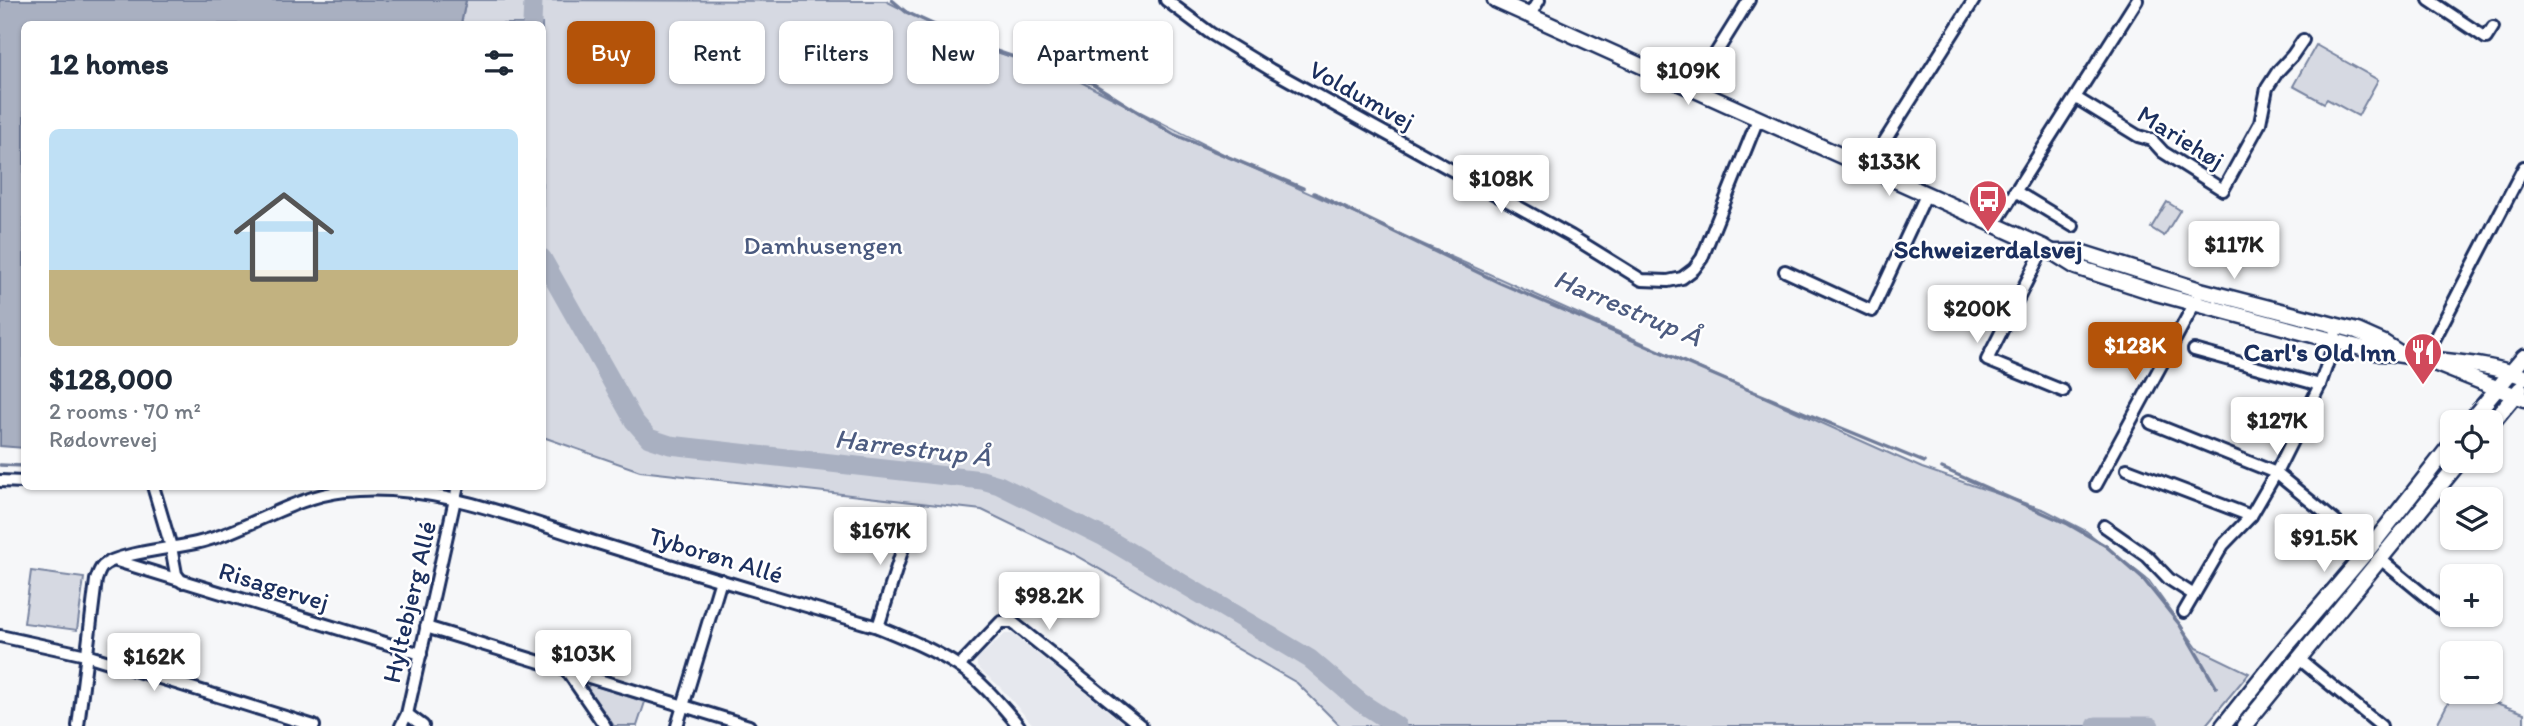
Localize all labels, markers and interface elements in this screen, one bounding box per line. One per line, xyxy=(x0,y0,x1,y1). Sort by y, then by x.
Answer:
chip: Buy xyxy=(567,21,655,84)
chip: Rent xyxy=(669,21,765,84)
chip: Filters xyxy=(779,21,893,84)
chip: New xyxy=(907,21,999,84)
chip: Apartment xyxy=(1013,21,1173,84)
icon: filters xyxy=(480,44,518,82)
text: 12 homes xyxy=(49,45,169,82)
pin: $109K xyxy=(1639,48,1737,107)
street label: Voldumvej xyxy=(1304,53,1420,137)
text: $109K xyxy=(1656,56,1720,84)
street label: Mariehøj xyxy=(2132,98,2230,176)
pin: $133K xyxy=(1840,138,1938,198)
text: $133K xyxy=(1858,147,1920,175)
pin: $108K xyxy=(1452,156,1550,215)
text: $108K xyxy=(1469,164,1533,192)
icon: home xyxy=(221,174,347,300)
bus stop icon: Schweizerdalsvej xyxy=(1967,178,2009,233)
pin: $117K xyxy=(2185,222,2283,281)
park label: Damhusengen xyxy=(743,229,903,261)
text: $117K xyxy=(2204,230,2264,258)
place label: Schweizerdalsvej xyxy=(1894,233,2082,265)
water label: Harrestrup Å xyxy=(1549,261,1707,353)
pin: $200K xyxy=(1928,286,2026,345)
text: $200K xyxy=(1944,294,2010,322)
pin: $128K xyxy=(2086,322,2184,382)
text: $128K xyxy=(2104,331,2166,359)
restaurant icon: Carl's Old Inn xyxy=(2402,331,2444,386)
place label: Carl's Old Inn xyxy=(2243,336,2396,368)
text: $128,000 xyxy=(49,360,173,397)
text: 2 rooms · 70 m² xyxy=(49,397,201,425)
pin: $127K xyxy=(2228,398,2326,457)
text: $127K xyxy=(2247,406,2307,434)
map controls xyxy=(2440,410,2503,704)
button: locate xyxy=(2440,410,2503,473)
water label: Harrestrup Å xyxy=(833,421,993,473)
text: Rødovrevej xyxy=(49,425,157,453)
button: layers xyxy=(2440,487,2503,550)
pin: $167K xyxy=(831,508,929,567)
pin: $91.5K xyxy=(2267,514,2381,574)
text: $167K xyxy=(850,516,910,544)
street label: Hyltebjerg Allé xyxy=(375,518,443,686)
street label: Tyborøn Allé xyxy=(645,519,787,591)
text: $91.5K xyxy=(2291,523,2357,551)
street label: Risagervej xyxy=(215,554,333,618)
button: + xyxy=(2440,564,2503,627)
pin: $98.2K xyxy=(992,572,1106,632)
text: $98.2K xyxy=(1015,581,1083,609)
pin: $103K xyxy=(534,630,632,690)
pin: $162K xyxy=(105,634,203,693)
text: $103K xyxy=(551,639,615,667)
button: − xyxy=(2440,641,2503,704)
text: $162K xyxy=(123,642,185,670)

